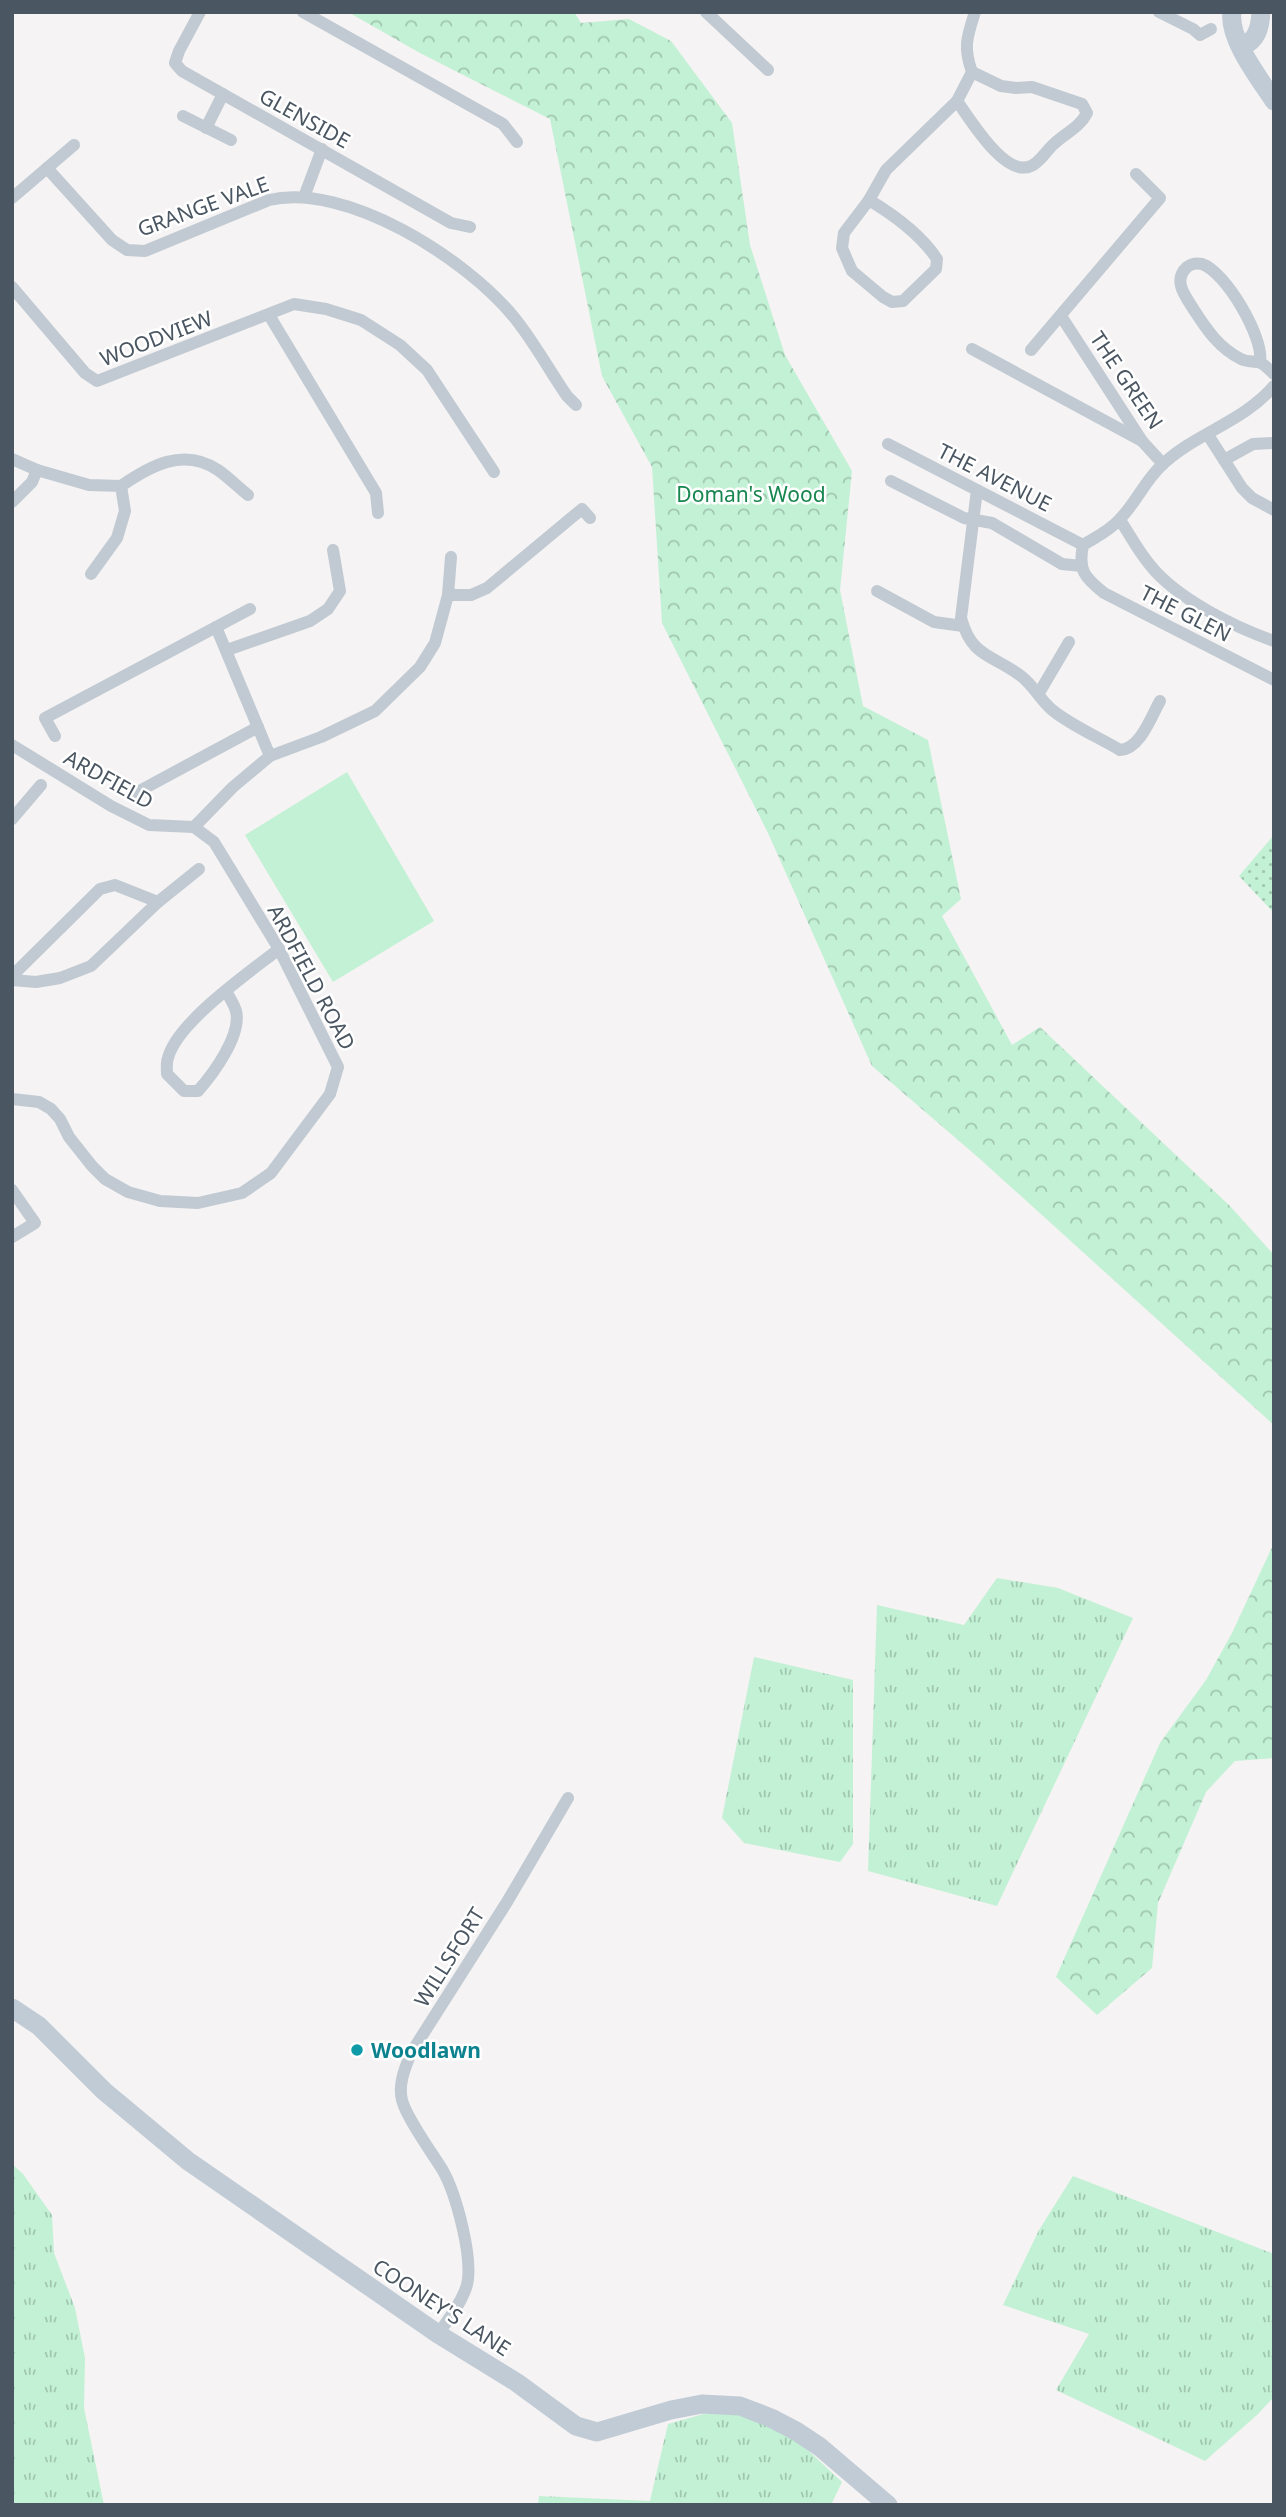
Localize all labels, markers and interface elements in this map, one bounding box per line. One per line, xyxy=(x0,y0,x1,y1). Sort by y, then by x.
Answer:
street label: GLENSIDE xyxy=(255,82,355,154)
street label: GRANGE VALE xyxy=(133,169,273,243)
street label: WOODVIEW xyxy=(96,304,217,372)
street label: THE GREEN xyxy=(1084,326,1170,434)
street label: THE AVENUE xyxy=(933,436,1057,518)
park label: Doman's Wood xyxy=(676,480,826,508)
street label: THE GLEN xyxy=(1136,578,1236,648)
street label: ARDFIELD xyxy=(59,743,159,815)
street label: ARDFIELD ROAD xyxy=(262,899,362,1055)
street label: WILLSFORT xyxy=(407,1902,491,2012)
place label: Woodlawn xyxy=(371,2036,481,2064)
marker: Woodlawn xyxy=(349,2042,365,2058)
street label: COONEY'S LANE xyxy=(368,2252,516,2362)

